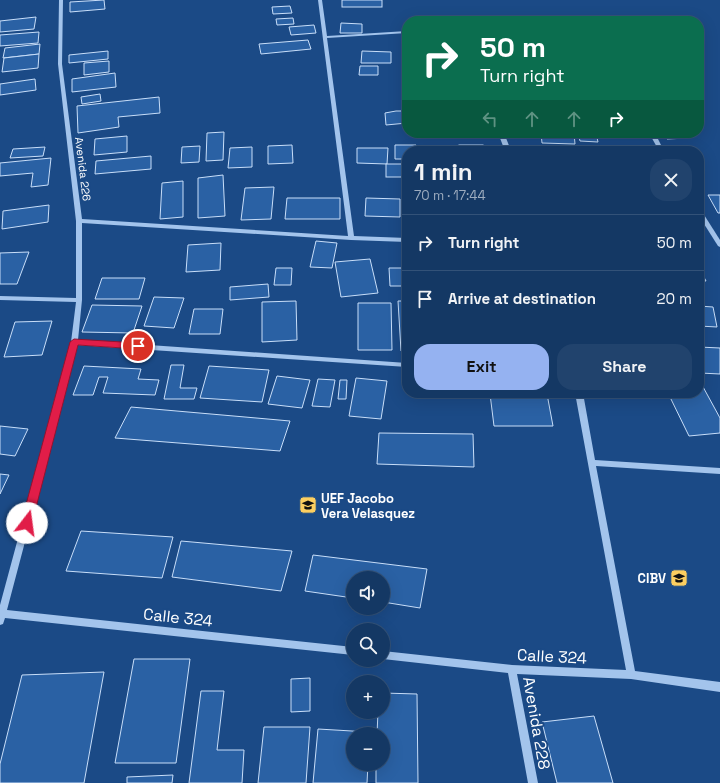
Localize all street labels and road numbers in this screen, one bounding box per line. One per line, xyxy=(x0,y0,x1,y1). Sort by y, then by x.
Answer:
street label: Avenida 226 xyxy=(72,136,94,202)
street label: Calle 324 xyxy=(142,603,214,632)
street label: Calle 324 xyxy=(517,644,587,669)
street label: Avenida 228 xyxy=(518,675,555,771)

